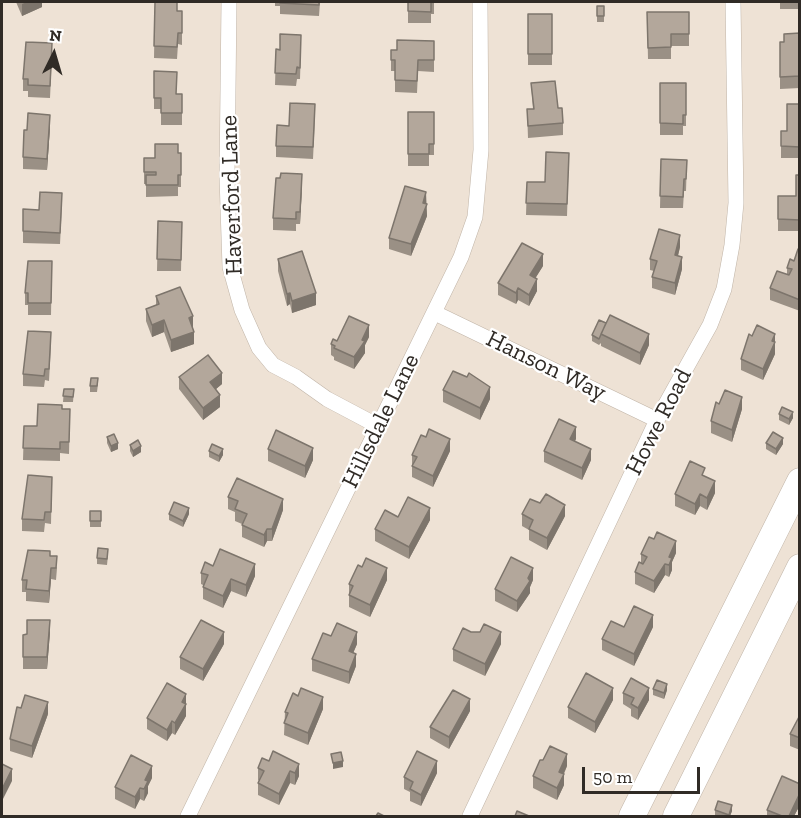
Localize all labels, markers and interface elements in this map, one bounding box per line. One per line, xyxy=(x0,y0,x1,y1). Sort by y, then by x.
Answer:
north arrow xyxy=(24,24,84,84)
text: N xyxy=(49,26,62,46)
street label: Haverford Lane xyxy=(215,114,249,276)
street label: Hanson Way xyxy=(481,325,611,407)
street label: Hillsdale Lane xyxy=(336,349,426,493)
street label: Howe Road xyxy=(620,364,698,480)
scale bar xyxy=(585,755,704,793)
text: 50 m xyxy=(593,766,632,788)

